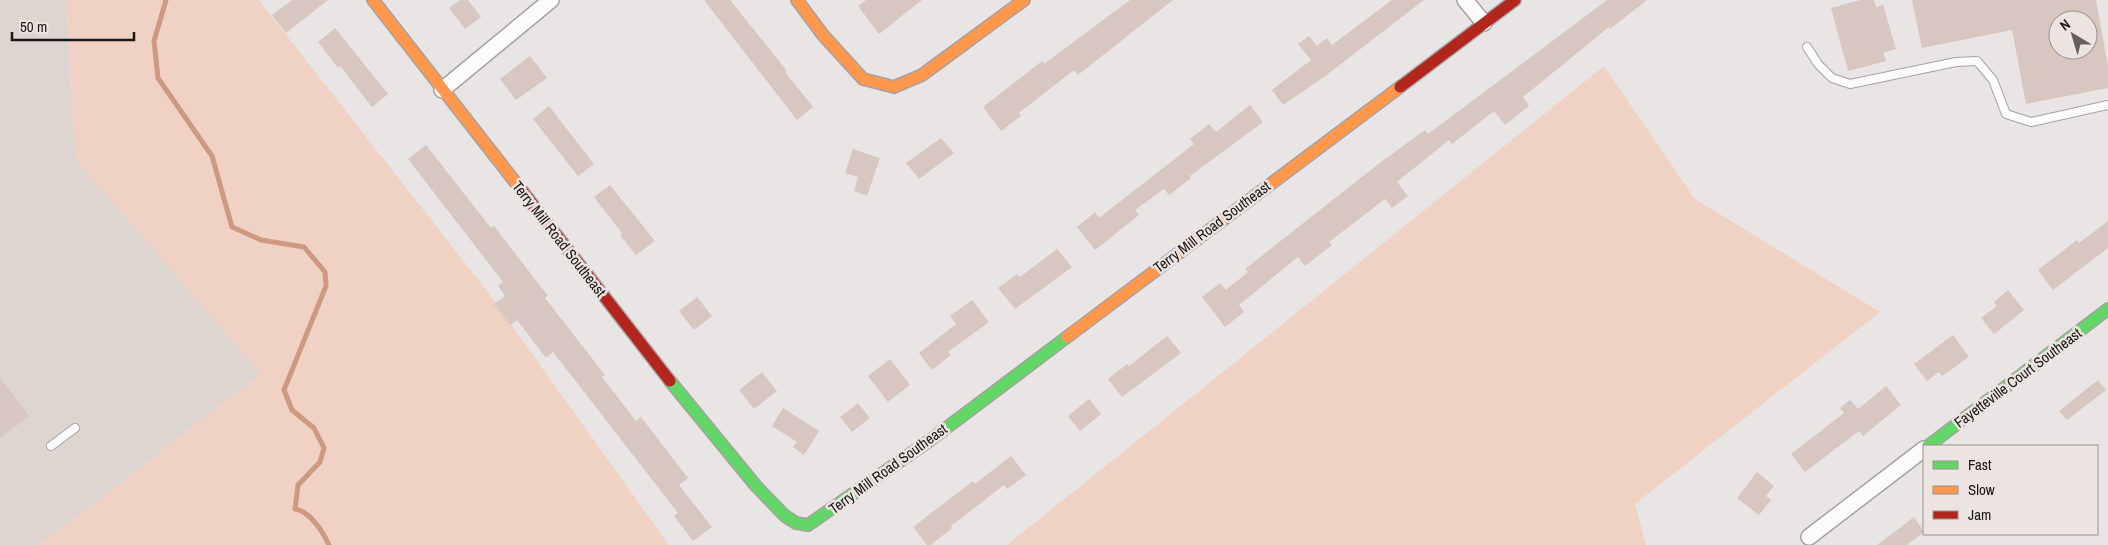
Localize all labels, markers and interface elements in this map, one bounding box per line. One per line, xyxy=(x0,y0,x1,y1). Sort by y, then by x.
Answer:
scale bar xyxy=(12,10,135,42)
north arrow xyxy=(2048,10,2098,60)
text: N xyxy=(2056,15,2074,34)
text: 50 m xyxy=(20,16,47,37)
street label: Terry Mill Road Southeast xyxy=(1149,175,1275,278)
street label: Terry Mill Road Southeast xyxy=(508,176,612,301)
street label: Fayetteville Court Southeast xyxy=(1950,322,2086,433)
street label: Terry Mill Road Southeast xyxy=(824,418,952,519)
legend xyxy=(1923,445,2098,535)
text: Fast xyxy=(1968,454,1992,475)
text: Slow xyxy=(1968,479,1995,500)
text: Jam xyxy=(1968,504,1991,525)

